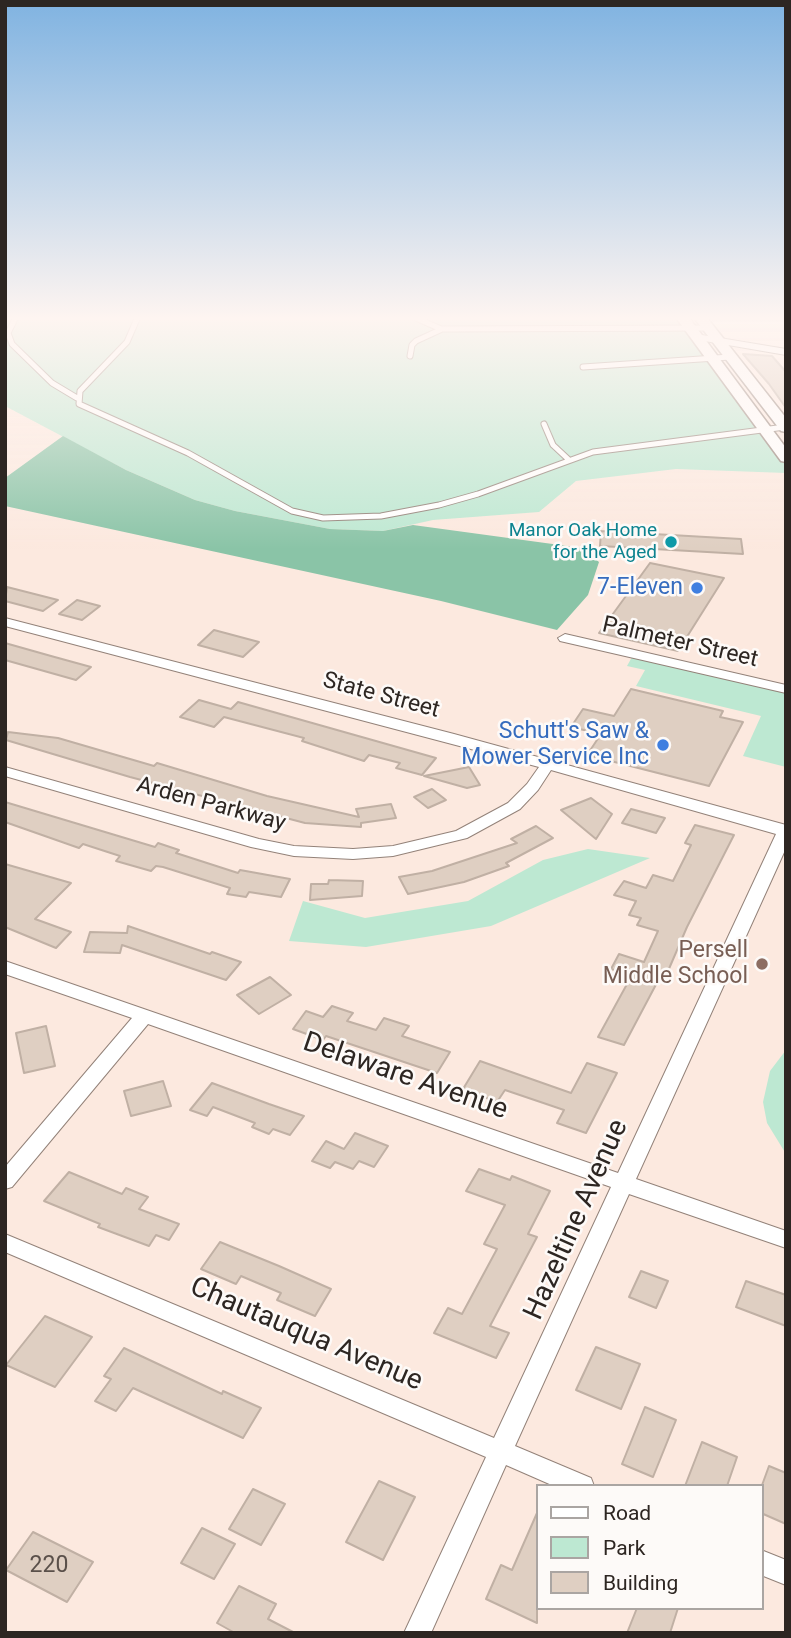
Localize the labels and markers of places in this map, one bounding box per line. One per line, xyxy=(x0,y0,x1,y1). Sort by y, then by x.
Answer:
place label: Manor Oak Home for the Aged xyxy=(509,520,657,564)
marker: Manor Oak Home for the Aged xyxy=(663,534,679,550)
place label: 7-Eleven xyxy=(597,574,683,602)
marker: 7-Eleven xyxy=(689,580,705,596)
place label: Schutt's Saw & Mower Service Inc xyxy=(461,718,649,772)
marker: Schutt's Saw & Mower Service Inc xyxy=(655,737,671,753)
place label: Persell Middle School xyxy=(603,937,748,991)
marker: Persell Middle School xyxy=(754,956,770,972)

